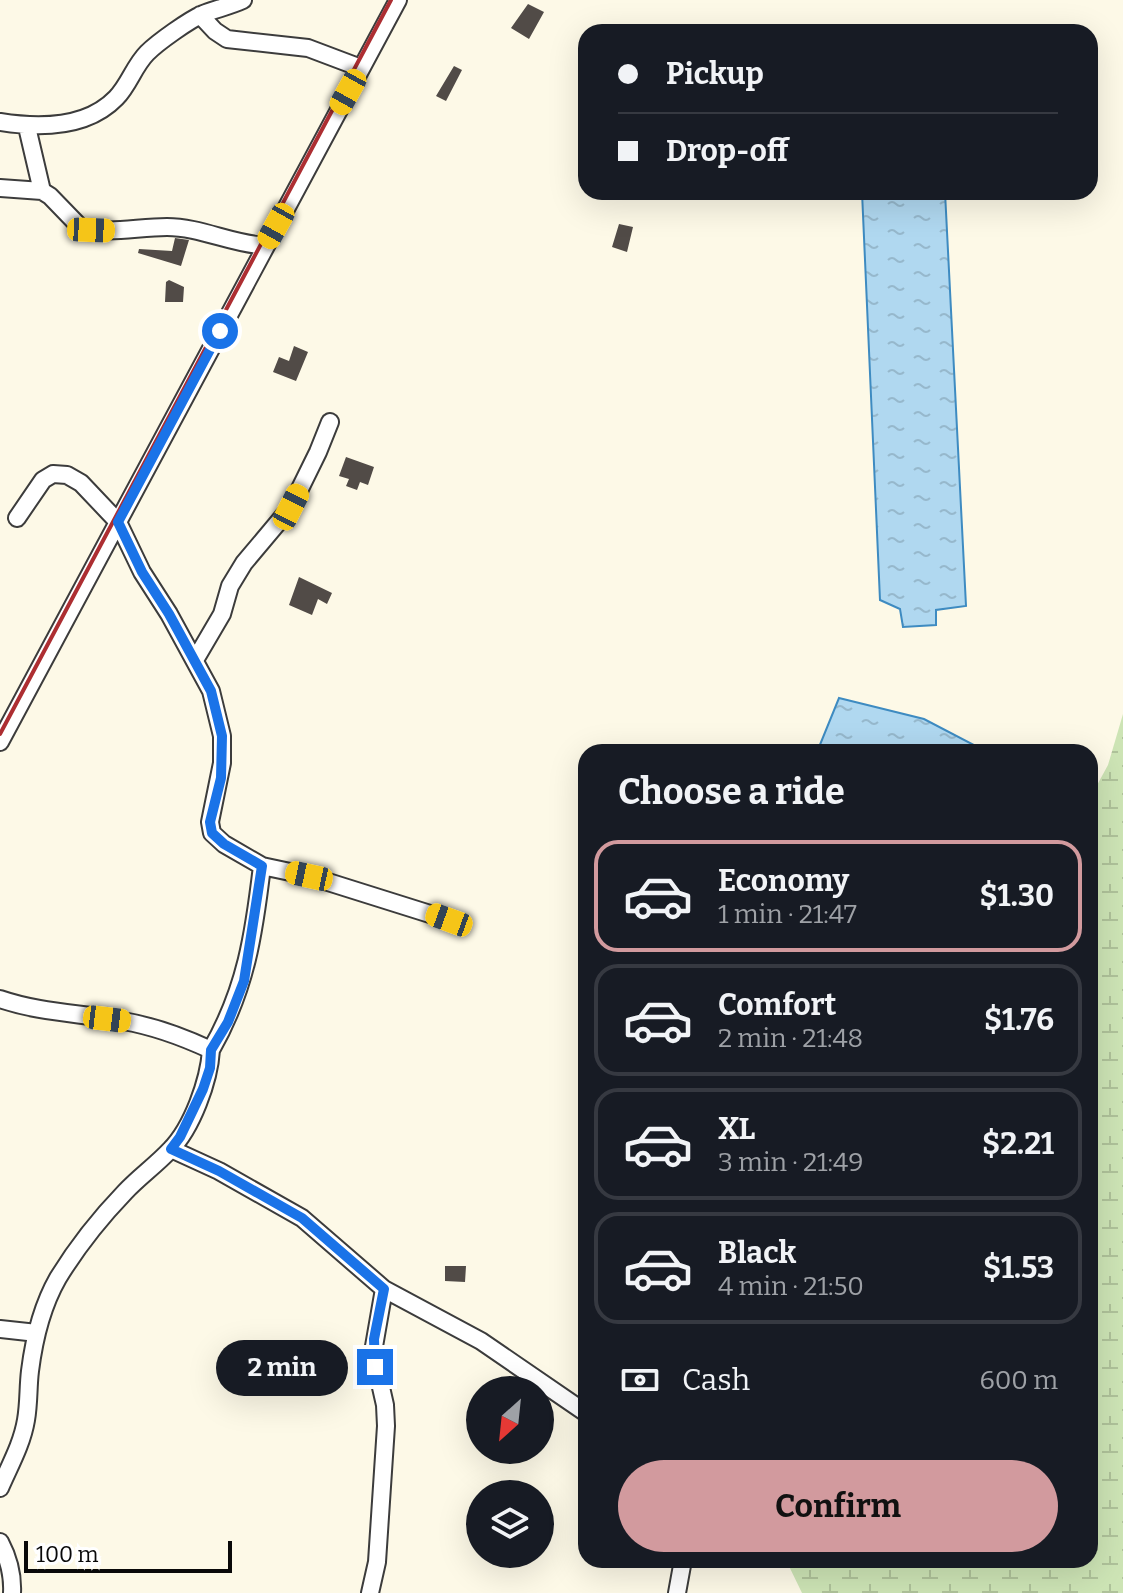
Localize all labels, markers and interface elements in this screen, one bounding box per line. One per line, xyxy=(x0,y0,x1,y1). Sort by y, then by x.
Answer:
text: Pickup xyxy=(666,56,764,92)
car xyxy=(326,65,370,119)
text: Drop-off xyxy=(666,133,788,169)
car xyxy=(254,199,298,253)
car xyxy=(67,217,115,243)
route start xyxy=(202,313,238,349)
car xyxy=(269,480,313,534)
text: Choose a ride xyxy=(618,770,845,814)
car xyxy=(283,859,335,893)
icon: car xyxy=(622,860,694,932)
text: Economy xyxy=(718,863,849,899)
text: $1.30 xyxy=(979,878,1054,914)
text: 1 min · 21:47 xyxy=(718,899,857,930)
car xyxy=(422,901,476,939)
icon: car xyxy=(622,984,694,1056)
text: Comfort xyxy=(718,987,836,1023)
text: $1.76 xyxy=(984,1002,1054,1038)
car xyxy=(82,1004,132,1034)
text: 2 min · 21:48 xyxy=(718,1023,863,1054)
icon: car xyxy=(622,1108,694,1180)
text: XL xyxy=(718,1111,755,1147)
text: $2.21 xyxy=(982,1126,1054,1162)
text: 3 min · 21:49 xyxy=(718,1147,864,1178)
icon: car xyxy=(622,1232,694,1304)
text: Black xyxy=(718,1235,796,1271)
text: $1.53 xyxy=(983,1250,1054,1286)
text: 4 min · 21:50 xyxy=(718,1271,864,1302)
callout: 2 min xyxy=(215,1339,347,1395)
route end xyxy=(357,1349,393,1385)
text: 2 min xyxy=(247,1352,317,1383)
icon: cash xyxy=(618,1358,662,1402)
text: Cash xyxy=(682,1362,750,1398)
text: 600 m xyxy=(979,1365,1058,1396)
north arrow xyxy=(466,1376,554,1464)
map controls xyxy=(466,1376,554,1568)
button: Confirm xyxy=(618,1460,1058,1552)
button: layers xyxy=(466,1480,554,1568)
scale bar xyxy=(24,1537,232,1573)
text: 100 m xyxy=(36,1541,99,1568)

